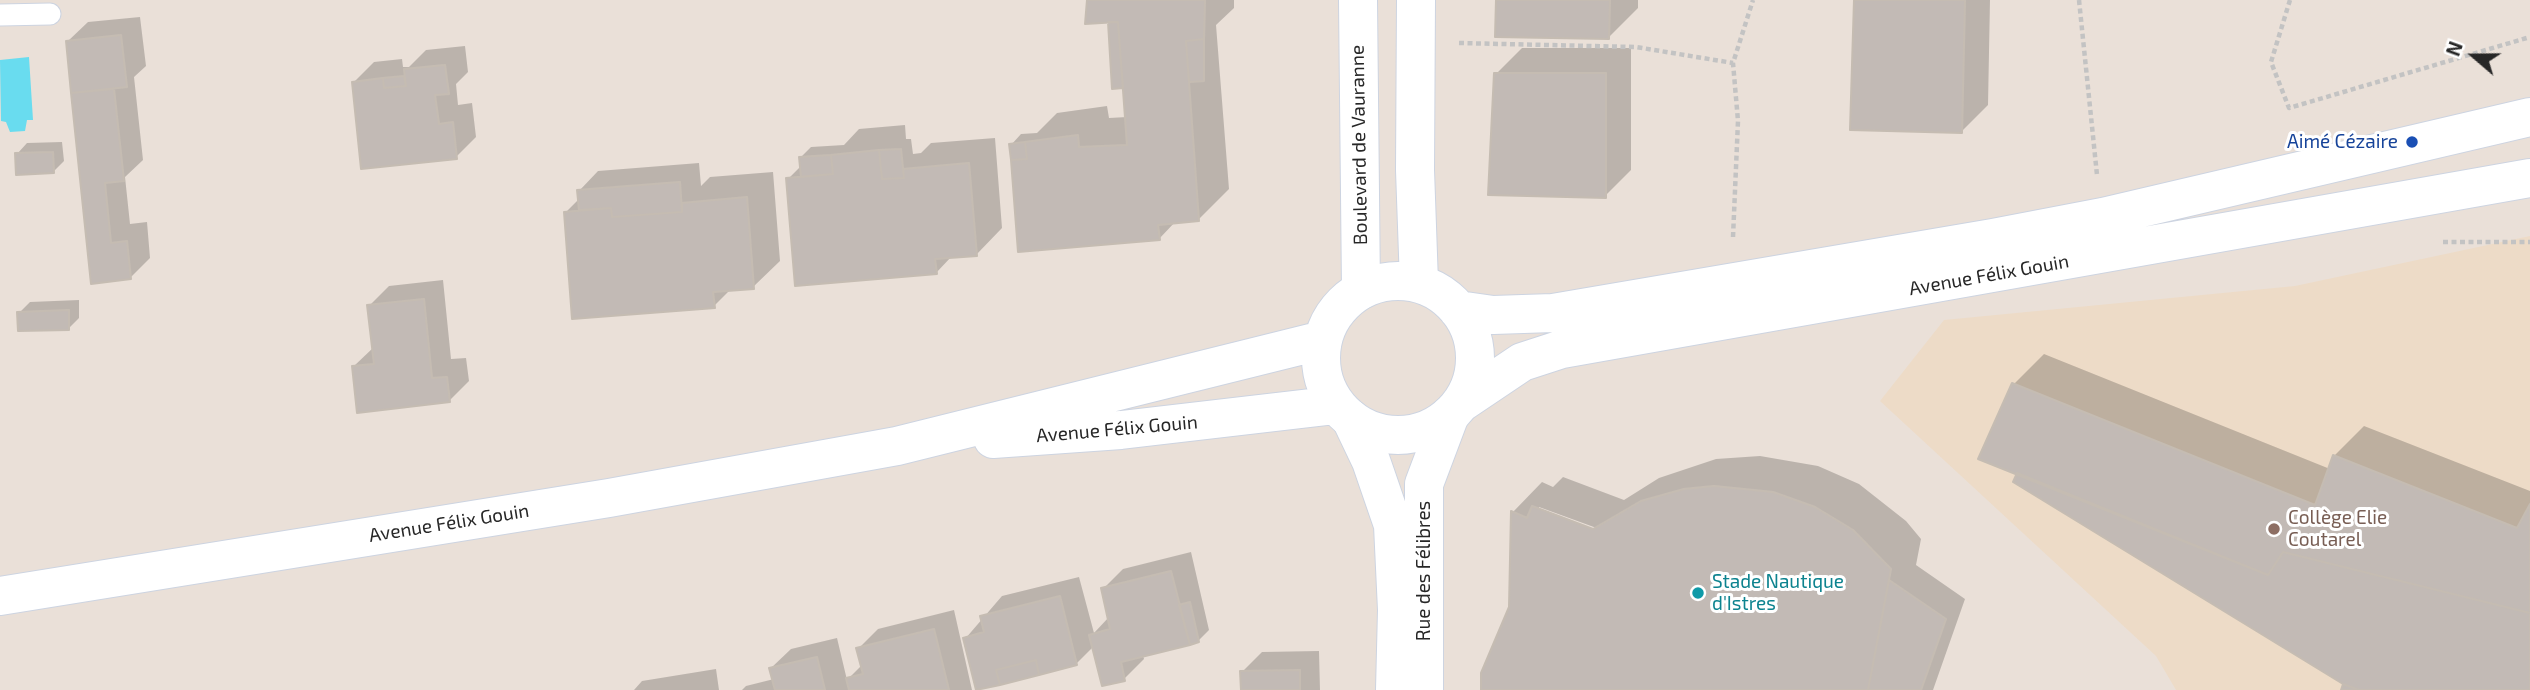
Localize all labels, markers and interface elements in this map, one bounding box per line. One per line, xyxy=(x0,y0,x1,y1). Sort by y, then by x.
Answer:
north arrow xyxy=(2439,21,2509,91)
text: N xyxy=(2441,38,2467,59)
street label: Boulevard de Vauranne xyxy=(1346,45,1372,245)
place label: Aimé Cézaire xyxy=(2287,131,2398,153)
marker: Aimé Cézaire xyxy=(2404,134,2420,150)
street label: Avenue Félix Gouin xyxy=(1907,250,2071,300)
street label: Avenue Félix Gouin xyxy=(1035,411,1199,447)
street label: Avenue Félix Gouin xyxy=(367,499,531,547)
street label: Rue des Félibres xyxy=(1413,501,1435,641)
place label: Collège Elie Coutarel xyxy=(2288,507,2387,551)
marker: Collège Elie Coutarel xyxy=(2266,521,2282,537)
place label: Stade Nautique d'Istres xyxy=(1712,571,1844,615)
marker: Stade Nautique d'Istres xyxy=(1690,585,1706,601)

